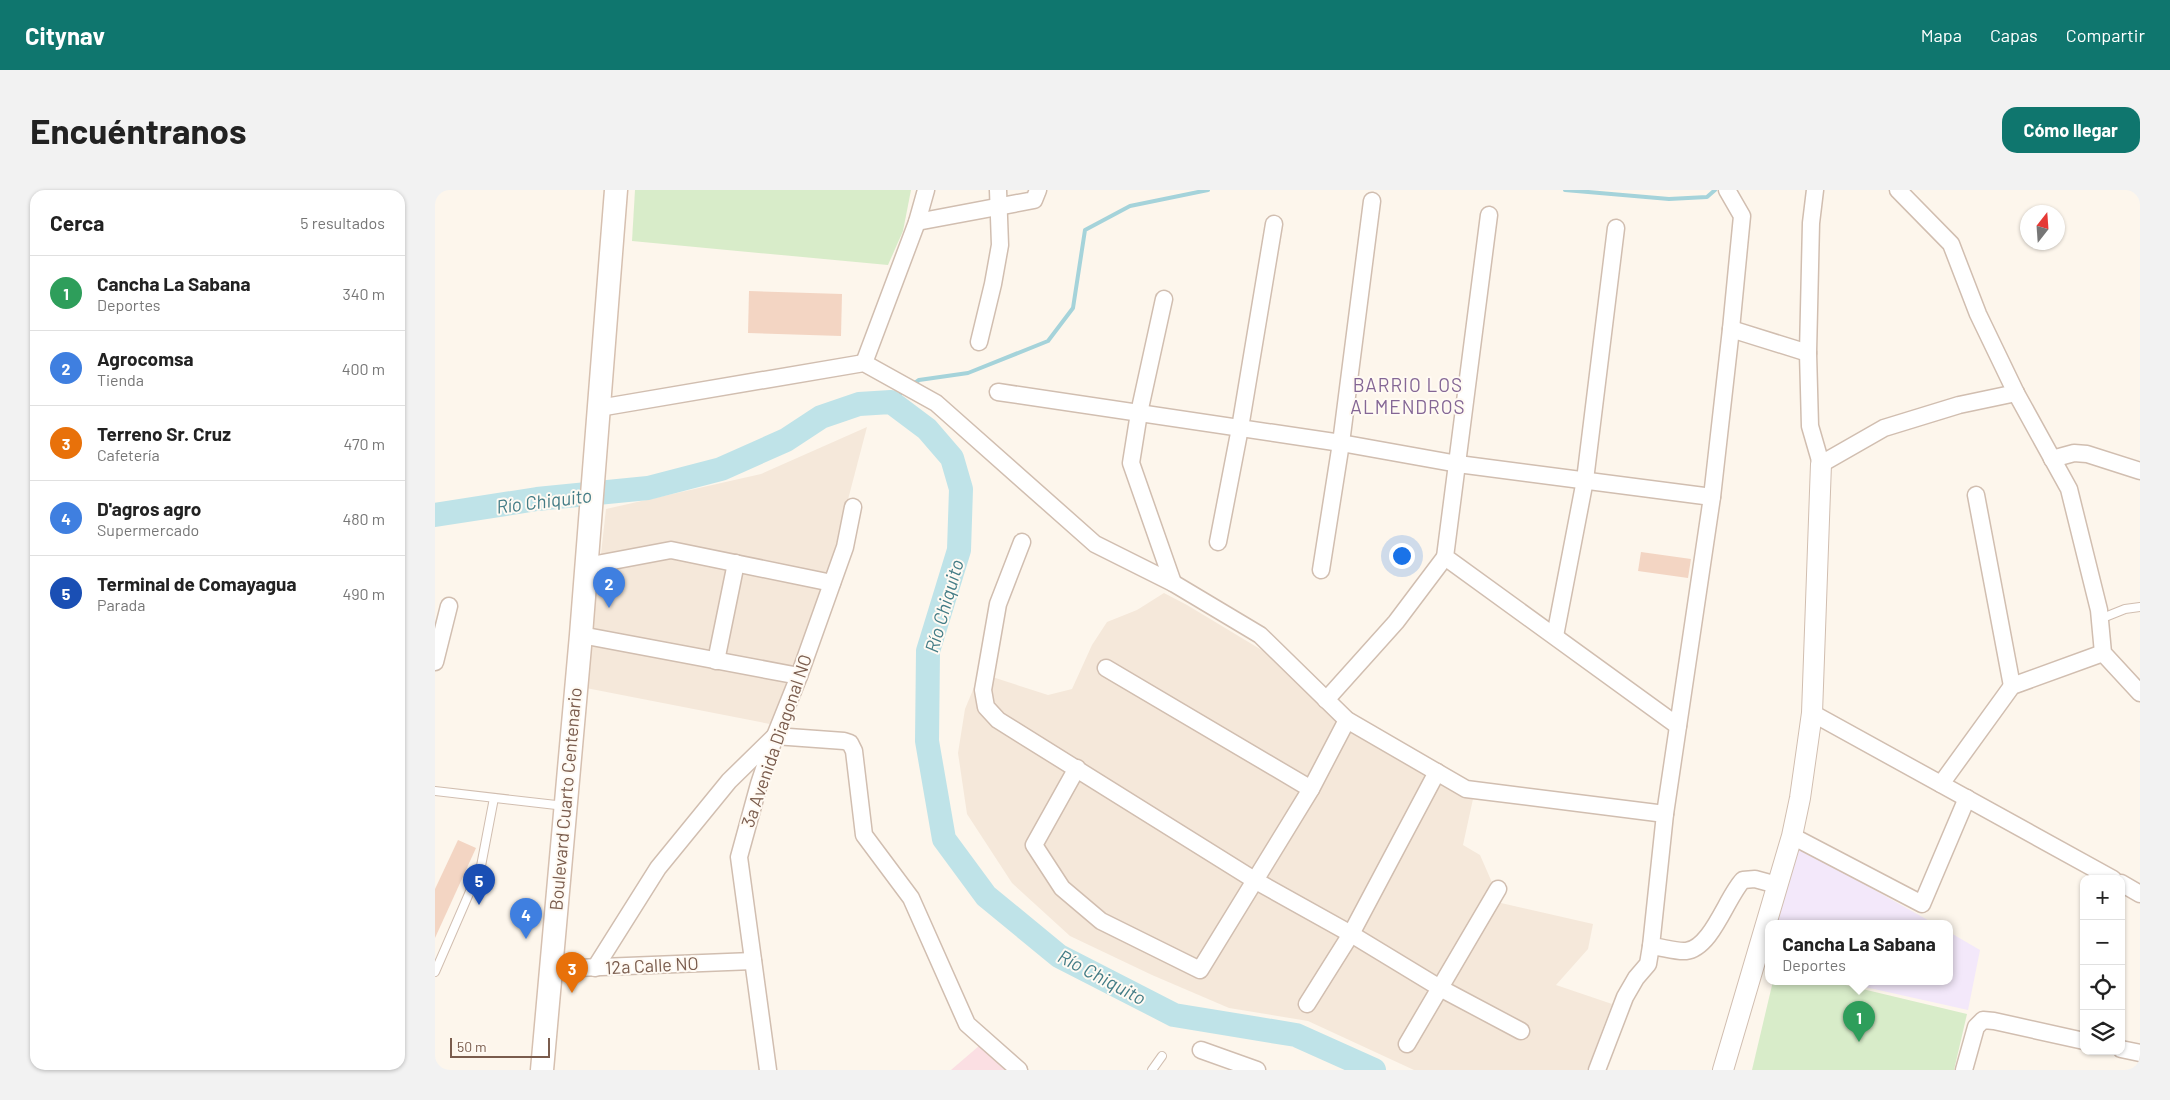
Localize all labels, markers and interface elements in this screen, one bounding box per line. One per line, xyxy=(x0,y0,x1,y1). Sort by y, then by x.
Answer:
text: Citynav xyxy=(25,21,105,50)
text: Mapa xyxy=(1921,24,1962,46)
text: Capas xyxy=(1990,24,2038,46)
text: Compartir xyxy=(2066,24,2145,46)
button: Cómo llegar xyxy=(2002,107,2140,153)
text: Encuéntranos xyxy=(30,109,247,151)
north arrow xyxy=(2020,205,2065,250)
text: Cerca xyxy=(50,210,104,235)
text: 5 resultados xyxy=(300,213,385,232)
text: Cancha La Sabana xyxy=(97,272,250,295)
text: 1 xyxy=(63,284,69,303)
text: 340 m xyxy=(342,284,385,303)
text: Deportes xyxy=(97,295,161,314)
text: Agrocomsa xyxy=(97,347,194,370)
text: 2 xyxy=(62,359,70,378)
text: 400 m xyxy=(342,359,385,378)
text: Tienda xyxy=(97,370,144,389)
district label: BARRIO LOS ALMENDROS xyxy=(1350,373,1466,418)
text: Terreno Sr. Cruz xyxy=(97,422,231,445)
text: 3 xyxy=(62,434,70,453)
text: 470 m xyxy=(344,434,385,453)
text: Cafetería xyxy=(97,445,160,464)
water label: Río Chiquito xyxy=(495,483,593,518)
text: D'agros agro xyxy=(97,497,201,520)
text: 4 xyxy=(61,509,71,528)
text: 480 m xyxy=(342,509,385,528)
text: Supermercado xyxy=(97,520,199,539)
your location xyxy=(1389,543,1415,569)
water label: Río Chiquito xyxy=(919,557,968,655)
pin: 2 xyxy=(593,567,625,608)
text: Terminal de Comayagua xyxy=(97,572,296,595)
text: 5 xyxy=(62,584,70,603)
text: 490 m xyxy=(342,584,385,603)
text: Parada xyxy=(97,595,145,614)
street label: 3a Avenida Diagonal NO xyxy=(736,651,816,830)
street label: Boulevard Cuarto Centenario xyxy=(544,686,586,911)
pin: 5 xyxy=(463,864,495,905)
map controls xyxy=(2080,875,2125,1055)
button: + xyxy=(2080,875,2125,920)
pin: 4 xyxy=(510,898,542,939)
popup xyxy=(1765,920,1953,985)
button: − xyxy=(2080,920,2125,965)
text: Cancha La Sabana xyxy=(1782,932,1936,955)
water label: Río Chiquito xyxy=(1054,944,1150,1009)
pin: 3 xyxy=(556,952,588,993)
street label: 12a Calle NO xyxy=(605,952,699,978)
text: Deportes xyxy=(1782,955,1846,974)
button: locate xyxy=(2080,965,2125,1010)
pin: 1 xyxy=(1843,1001,1875,1042)
button: layers xyxy=(2080,1010,2125,1055)
scale bar xyxy=(450,1035,550,1058)
text: 50 m xyxy=(457,1038,486,1055)

